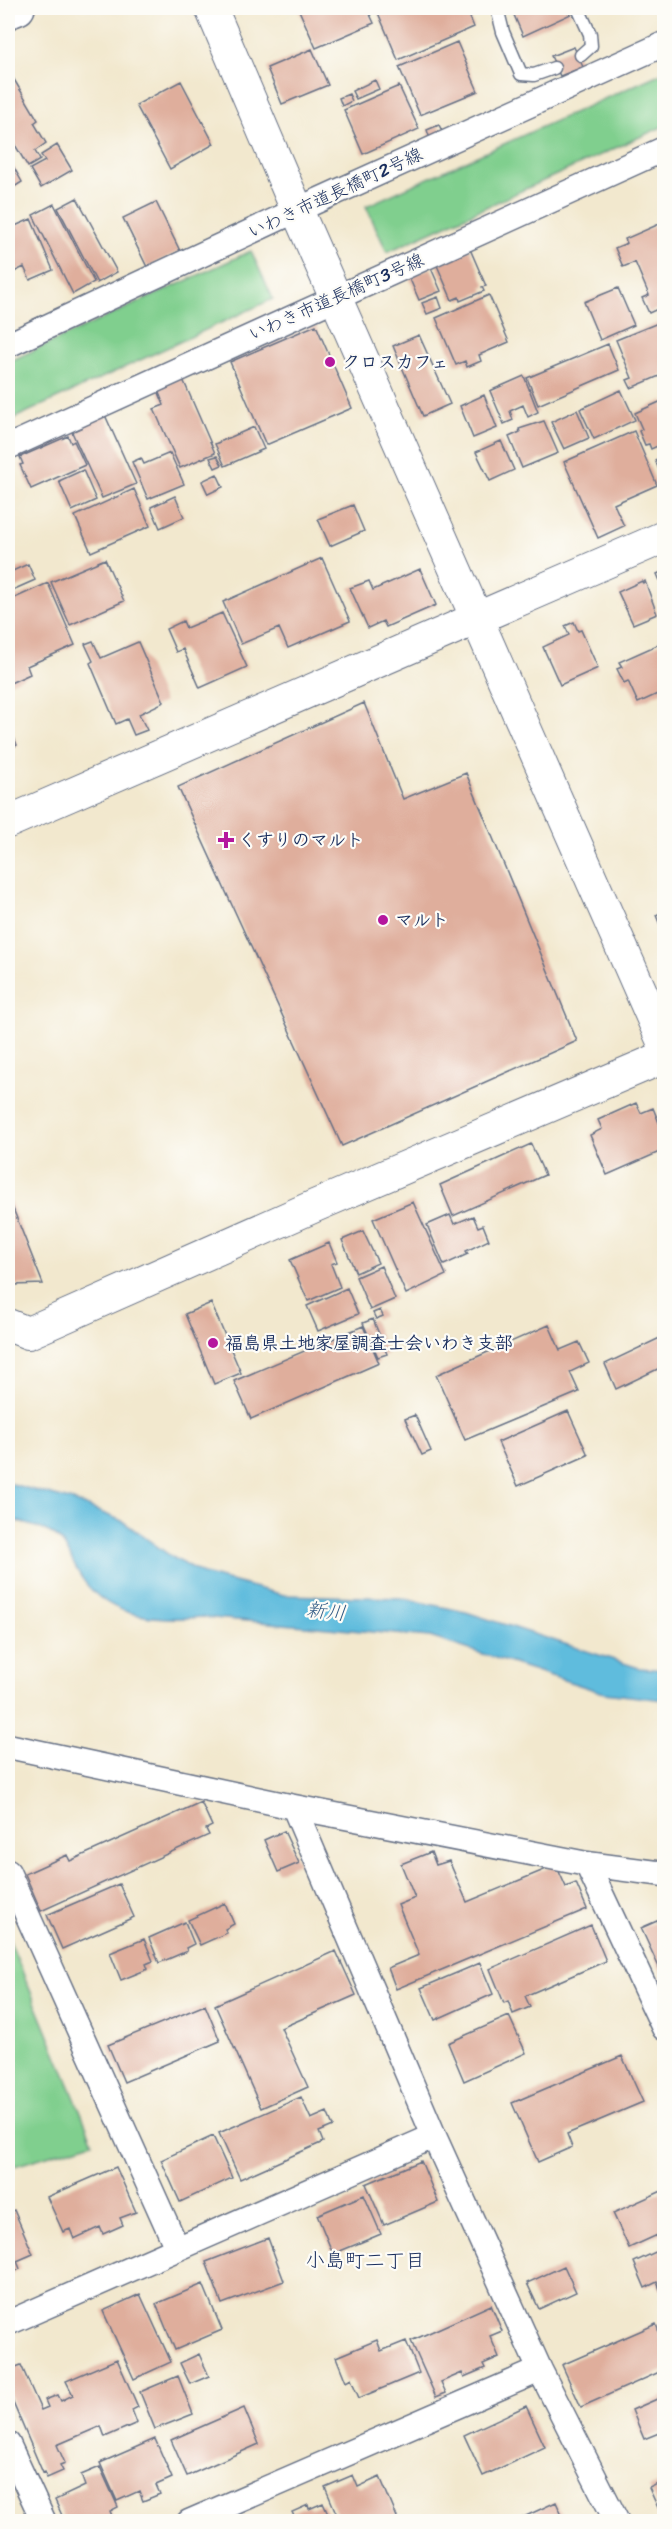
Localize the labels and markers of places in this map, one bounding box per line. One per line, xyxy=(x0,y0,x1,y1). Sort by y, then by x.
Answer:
place label: クロスカフェ xyxy=(342,346,449,378)
marker: クロスカフェ xyxy=(323,355,337,369)
place label: くすりのマルト xyxy=(238,824,364,856)
marker: くすりのマルト xyxy=(219,833,233,847)
place label: マルト xyxy=(395,904,449,936)
marker: マルト xyxy=(376,913,390,927)
place label: 福島県土地家屋調査士会いわき支部 xyxy=(225,1327,513,1359)
marker: 福島県土地家屋調査士会いわき支部 xyxy=(206,1336,220,1350)

